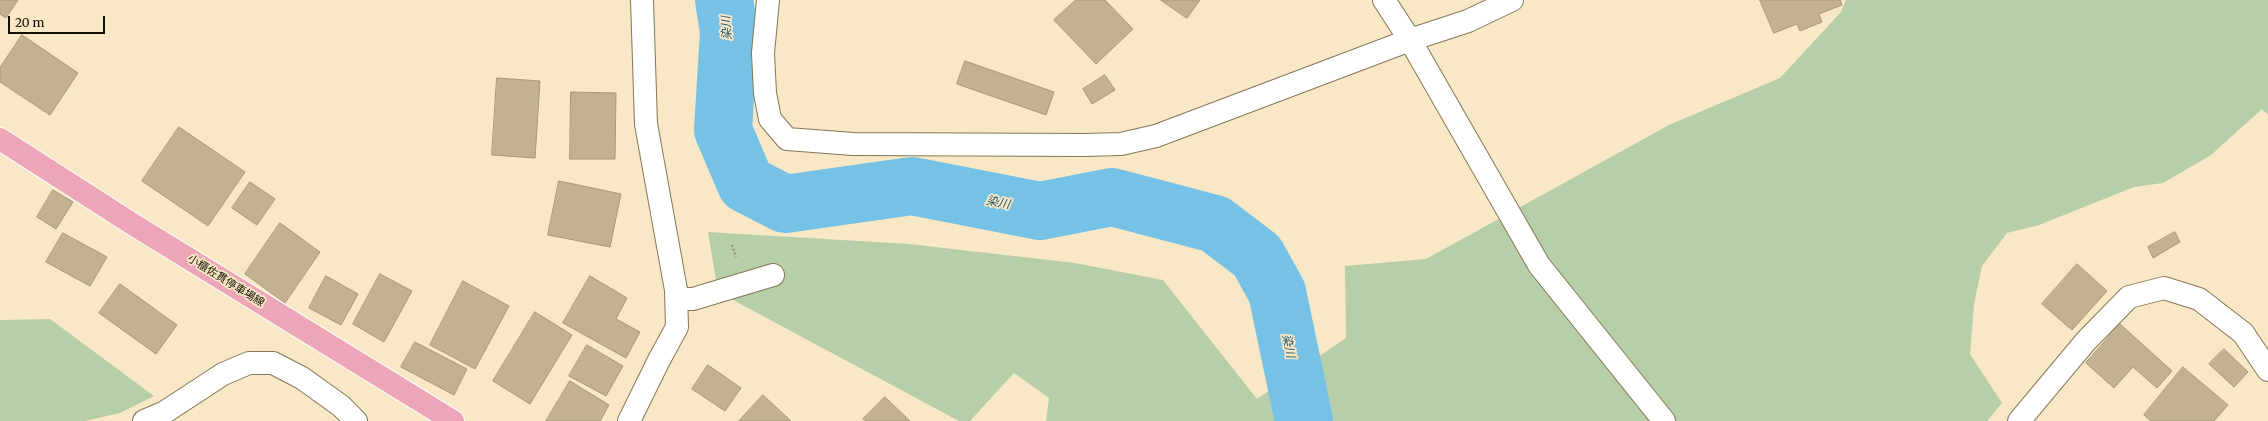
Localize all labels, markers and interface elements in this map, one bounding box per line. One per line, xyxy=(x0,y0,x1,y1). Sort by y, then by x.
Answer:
scale bar xyxy=(10,8,107,34)
text: 20 m xyxy=(15,15,44,30)
water label: 染川 xyxy=(719,16,735,40)
water label: 染川 xyxy=(985,194,1011,212)
street label: 小櫃佐貫停車場線 xyxy=(185,252,267,310)
water label: 染川 xyxy=(1278,333,1298,359)

